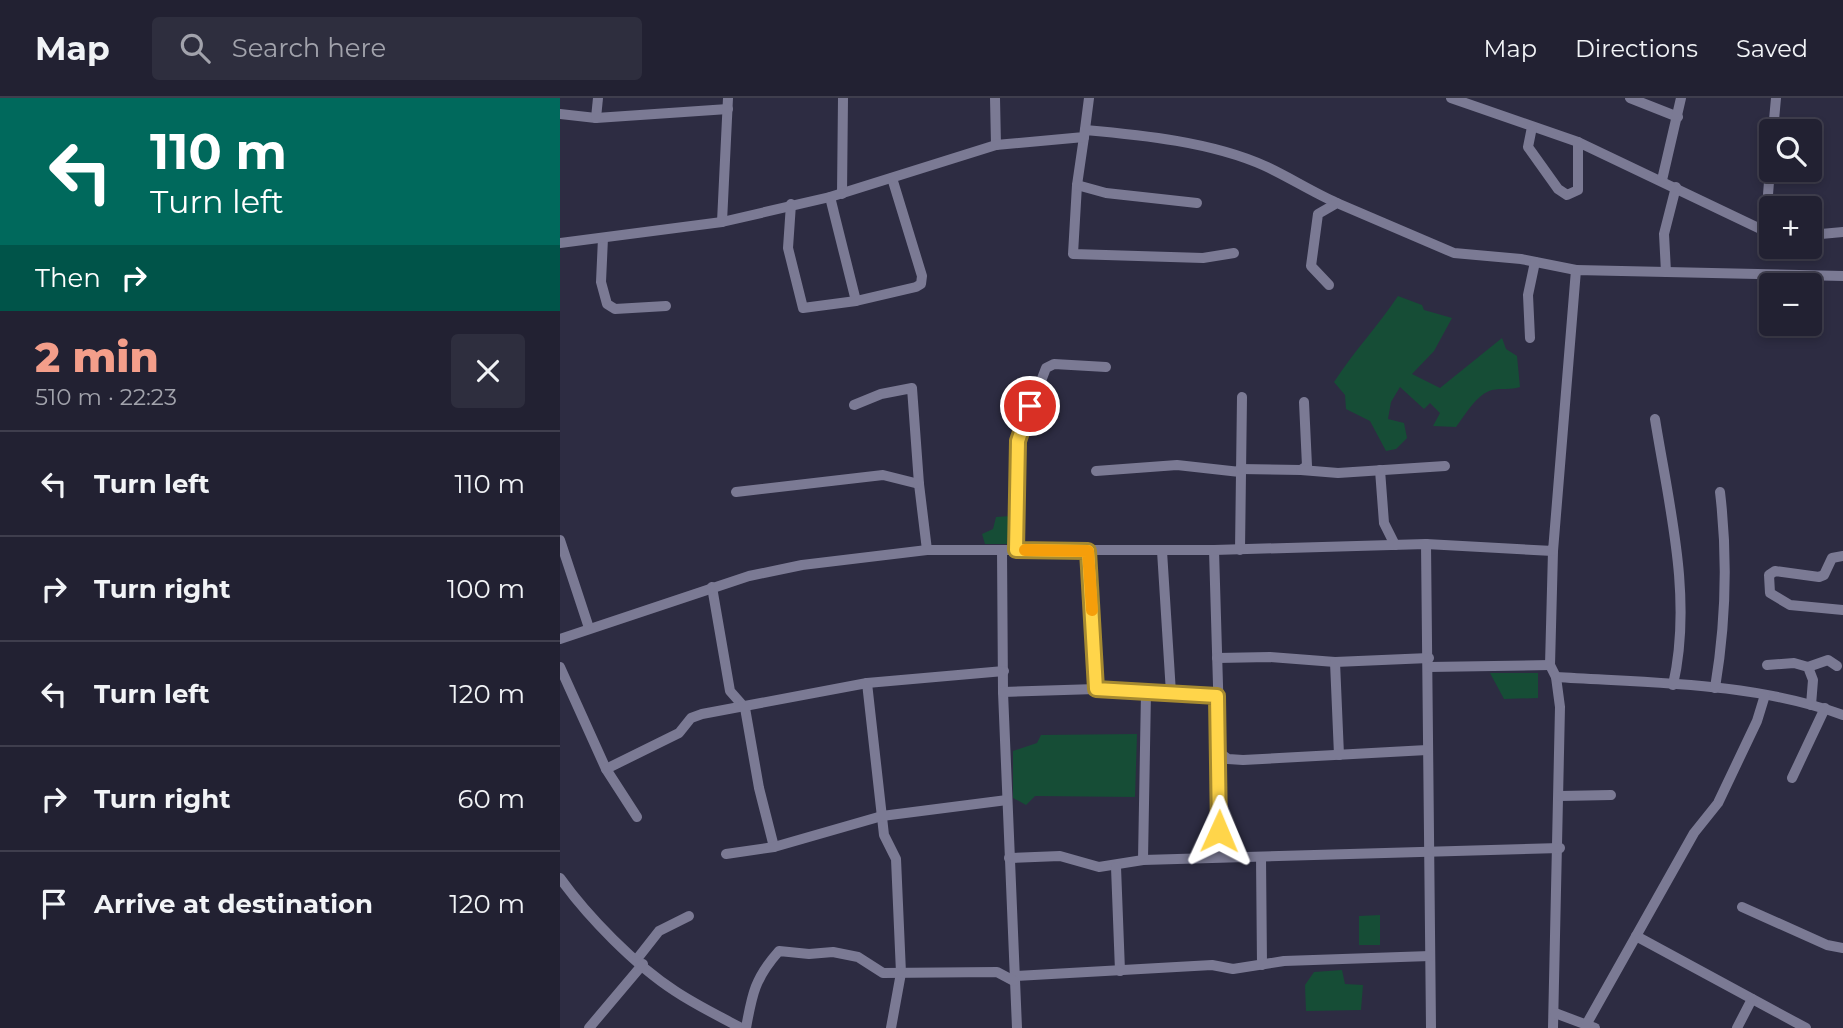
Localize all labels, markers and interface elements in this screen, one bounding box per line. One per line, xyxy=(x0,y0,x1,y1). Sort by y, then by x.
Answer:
search box xyxy=(152,17,642,80)
text: Map xyxy=(35,28,110,68)
icon: search xyxy=(176,29,214,67)
text: Search here xyxy=(232,32,386,64)
text: Map xyxy=(1484,34,1537,63)
text: Directions xyxy=(1575,34,1698,63)
text: Saved xyxy=(1736,34,1808,63)
map controls xyxy=(1759,119,1822,336)
button: search xyxy=(1759,119,1822,182)
text: 110 m xyxy=(150,122,287,181)
icon: left xyxy=(35,126,126,217)
text: Turn left xyxy=(150,182,284,221)
button: + xyxy=(1759,196,1822,259)
icon: right xyxy=(115,259,153,297)
text: Then xyxy=(35,262,101,294)
button: − xyxy=(1759,273,1822,336)
text: 2 min xyxy=(35,331,159,383)
button: close xyxy=(451,334,525,408)
pin xyxy=(1000,376,1060,436)
text: 510 m · 22:23 xyxy=(35,383,177,411)
icon: arrive xyxy=(1011,387,1049,425)
icon: left xyxy=(35,465,73,503)
text: Turn left xyxy=(94,468,210,500)
text: 110 m xyxy=(455,468,525,500)
icon: right xyxy=(35,570,73,608)
text: Turn right xyxy=(94,573,230,605)
text: 100 m xyxy=(447,573,525,605)
icon: left xyxy=(35,675,73,713)
text: Turn left xyxy=(94,678,210,710)
text: 120 m xyxy=(449,678,525,710)
icon: right xyxy=(35,780,73,818)
text: Turn right xyxy=(94,783,230,815)
text: 60 m xyxy=(458,783,525,815)
position arrow xyxy=(1182,794,1256,868)
icon: arrive xyxy=(35,885,73,923)
text: Arrive at destination xyxy=(94,888,373,920)
text: 120 m xyxy=(449,888,525,920)

